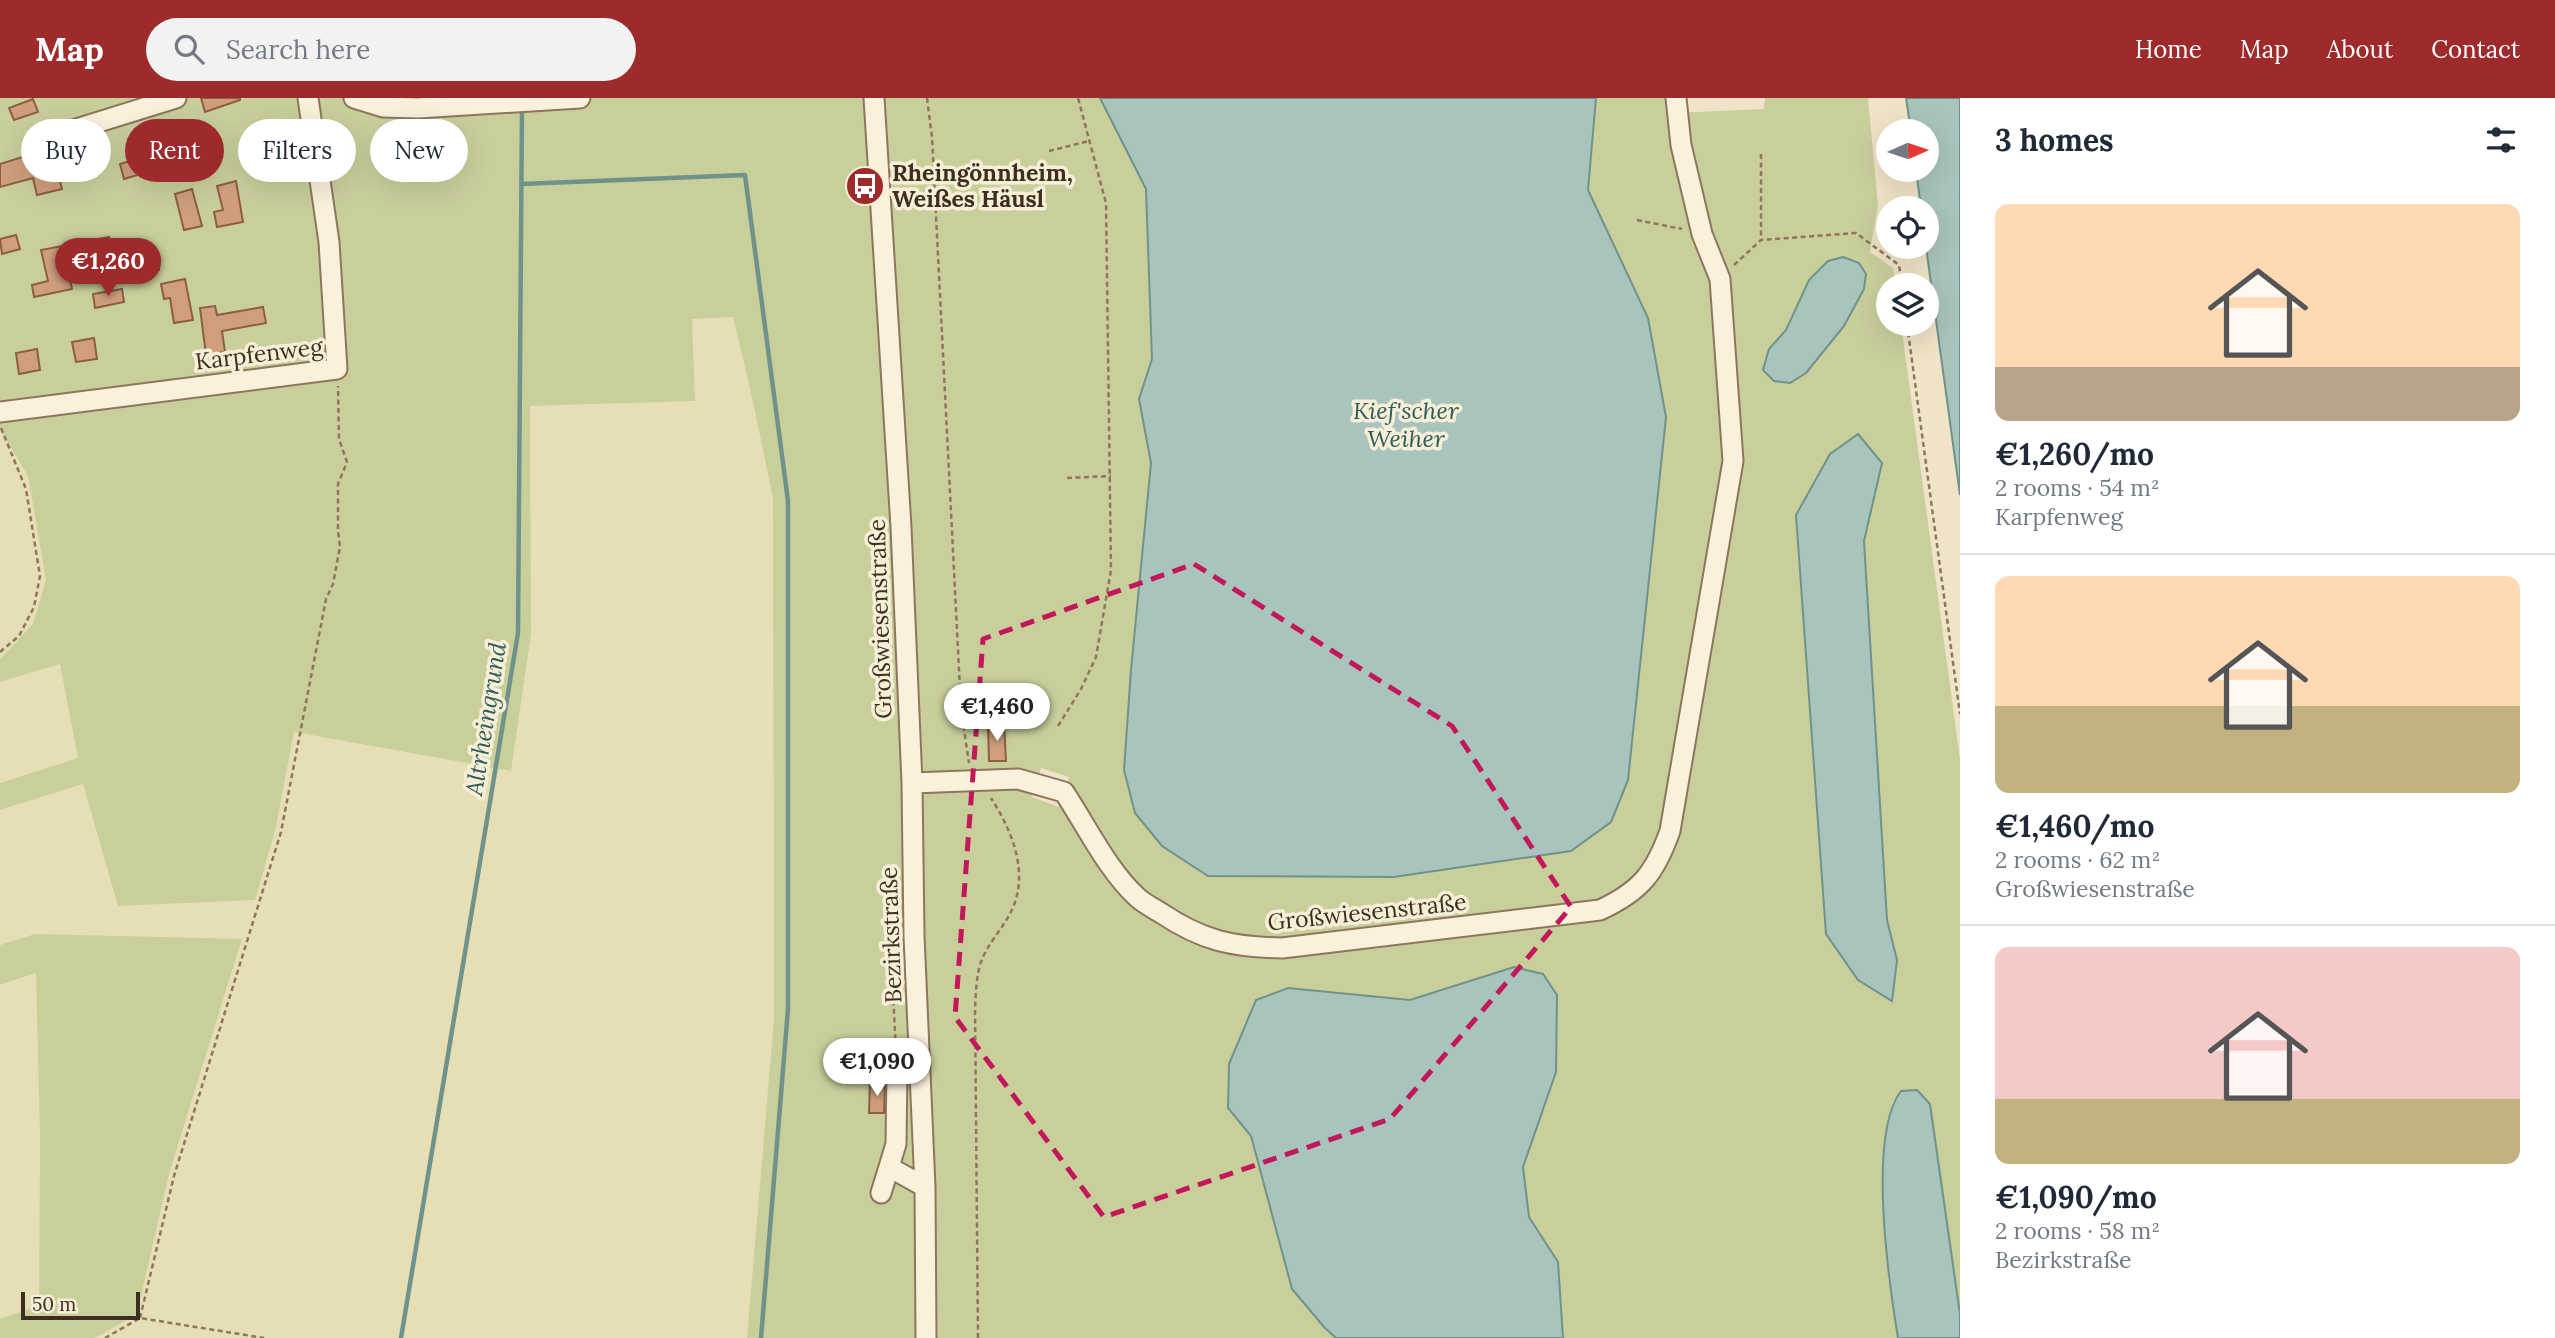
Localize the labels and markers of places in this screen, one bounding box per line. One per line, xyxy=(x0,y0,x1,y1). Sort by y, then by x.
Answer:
place label: Rheingönnheim, Weißes Häusl xyxy=(892,158,1073,213)
bus stop icon: Rheingönnheim, Weißes Häusl xyxy=(844,165,886,207)
pin: €1,260 xyxy=(51,238,165,298)
pin: €1,460 xyxy=(940,684,1054,743)
pin: €1,090 xyxy=(820,1038,934,1098)

